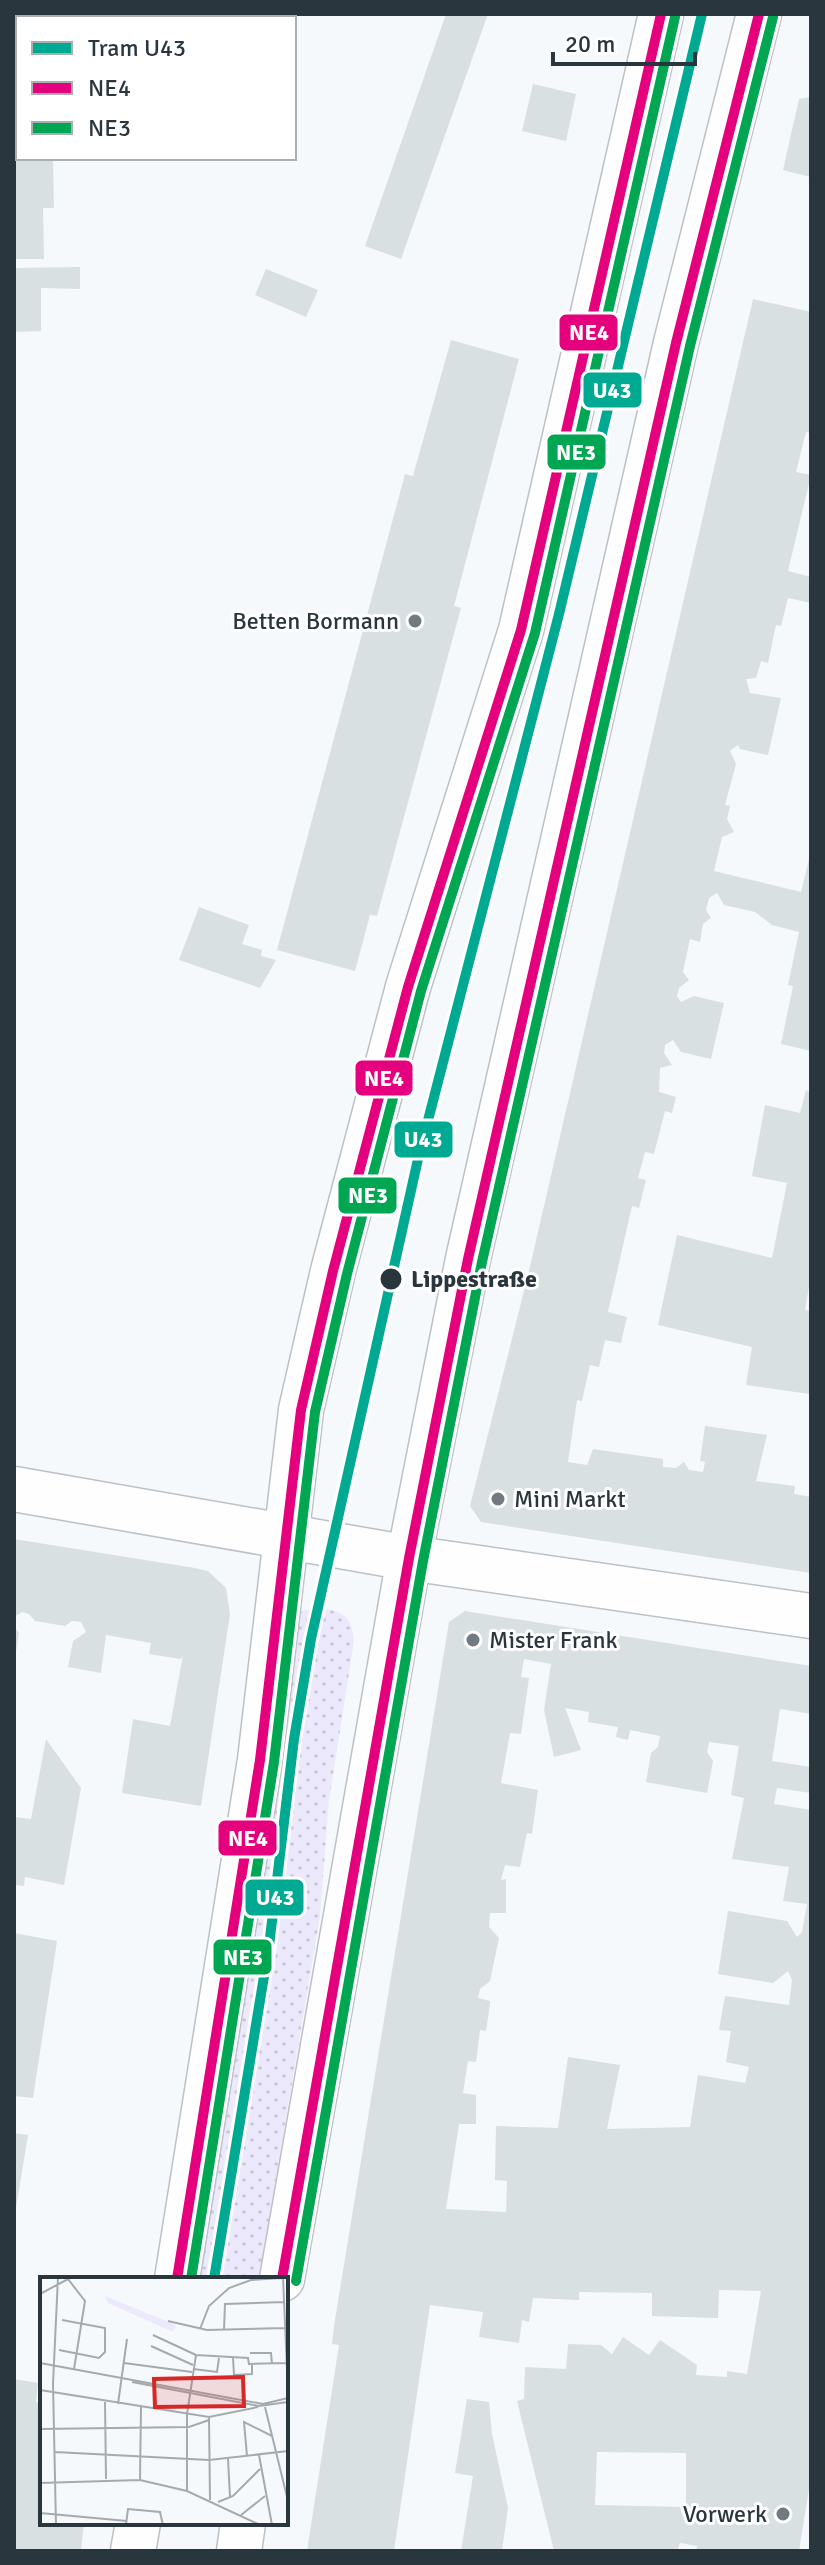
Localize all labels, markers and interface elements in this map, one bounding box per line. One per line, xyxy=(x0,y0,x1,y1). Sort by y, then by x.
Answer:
legend xyxy=(16,16,296,160)
scale bar xyxy=(553,16,695,66)
text: 20 m xyxy=(565,29,615,59)
text: Tram U43 xyxy=(88,33,186,63)
text: NE4 xyxy=(88,73,131,103)
text: NE3 xyxy=(88,113,131,143)
line badge: NE4 xyxy=(558,313,619,352)
text: NE4 xyxy=(569,319,609,346)
line badge: U43 xyxy=(582,371,643,409)
text: U43 xyxy=(593,377,631,404)
line badge: NE3 xyxy=(546,433,607,471)
text: NE3 xyxy=(556,439,596,466)
place label: Betten Bormann xyxy=(232,606,399,636)
marker: Betten Bormann xyxy=(406,612,424,630)
line badge: NE4 xyxy=(354,1059,414,1097)
text: NE4 xyxy=(364,1065,404,1092)
line badge: U43 xyxy=(393,1120,454,1159)
text: U43 xyxy=(404,1126,442,1153)
line badge: NE3 xyxy=(337,1176,398,1215)
text: NE3 xyxy=(348,1182,388,1209)
place label: Lippestraße xyxy=(411,1264,537,1294)
marker: Lippestraße xyxy=(378,1266,404,1292)
place label: Mini Markt xyxy=(514,1484,626,1514)
marker: Mini Markt xyxy=(489,1490,507,1508)
place label: Mister Frank xyxy=(489,1625,618,1655)
marker: Mister Frank xyxy=(464,1631,482,1649)
line badge: NE4 xyxy=(217,1819,278,1857)
text: NE4 xyxy=(228,1825,268,1852)
line badge: U43 xyxy=(244,1878,305,1917)
text: U43 xyxy=(256,1884,294,1911)
line badge: NE3 xyxy=(212,1938,273,1976)
text: NE3 xyxy=(223,1944,263,1971)
inset map xyxy=(40,2277,288,2525)
place label: Vorwerk xyxy=(683,2499,767,2529)
marker: Vorwerk xyxy=(774,2505,792,2523)

